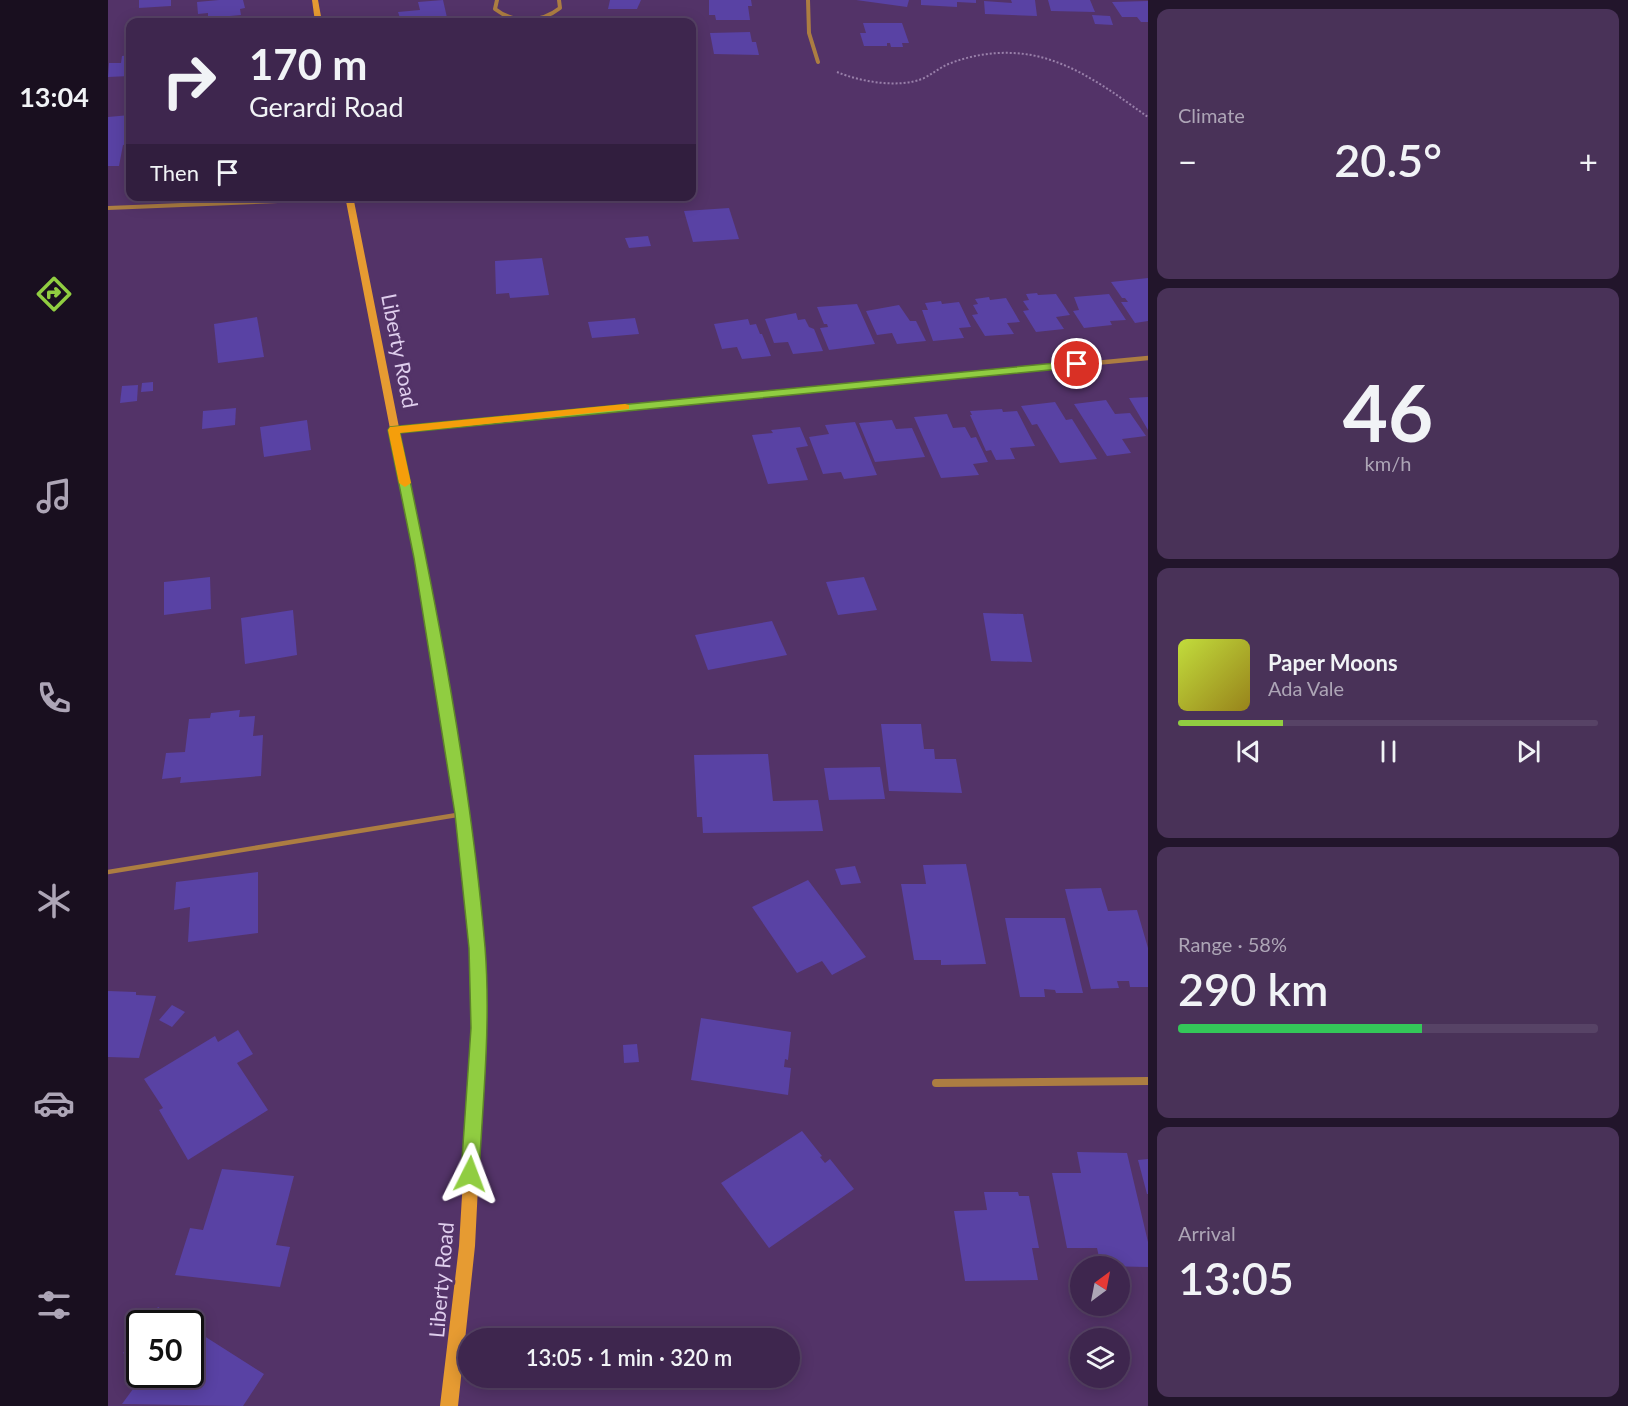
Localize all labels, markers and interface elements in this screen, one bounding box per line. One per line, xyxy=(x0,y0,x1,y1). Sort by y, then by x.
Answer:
text: 170 m xyxy=(249,39,367,89)
icon: right xyxy=(150,42,228,120)
text: 13:04 xyxy=(19,80,89,113)
text: Gerardi Road xyxy=(249,90,404,123)
text: Climate xyxy=(1178,103,1245,127)
text: 20.5° xyxy=(1334,133,1442,187)
text: − xyxy=(1178,141,1197,181)
text: + xyxy=(1579,141,1598,181)
icon: arrive xyxy=(211,156,244,189)
text: Then xyxy=(150,159,199,186)
icon: directions xyxy=(33,273,75,315)
street label: Liberty Road xyxy=(377,291,424,410)
pin xyxy=(1051,338,1102,389)
icon: arrive xyxy=(1060,347,1093,380)
text: 46 xyxy=(1343,365,1433,459)
text: km/h xyxy=(1365,451,1411,475)
icon: music xyxy=(33,475,75,517)
text: Paper Moons xyxy=(1268,649,1398,676)
text: Ada Vale xyxy=(1268,676,1344,700)
icon: phone xyxy=(33,677,75,719)
icon: previous xyxy=(1232,735,1265,768)
icon: pause xyxy=(1372,735,1405,768)
icon: next xyxy=(1512,735,1545,768)
icon: climate xyxy=(33,880,75,922)
text: Range · 58% xyxy=(1178,932,1287,956)
text: 290 km xyxy=(1178,962,1328,1016)
icon: car xyxy=(33,1082,75,1124)
position arrow xyxy=(438,1142,502,1206)
street label: Liberty Road xyxy=(423,1221,458,1339)
text: Arrival xyxy=(1178,1221,1236,1245)
text: 13:05 xyxy=(1178,1251,1294,1305)
north arrow xyxy=(1070,1256,1130,1316)
map controls xyxy=(1070,1256,1130,1388)
icon: filters xyxy=(33,1284,75,1326)
speed limit sign: 50 xyxy=(126,1310,204,1388)
button: layers xyxy=(1070,1328,1130,1388)
text: 13:05 · 1 min · 320 m xyxy=(526,1344,732,1371)

